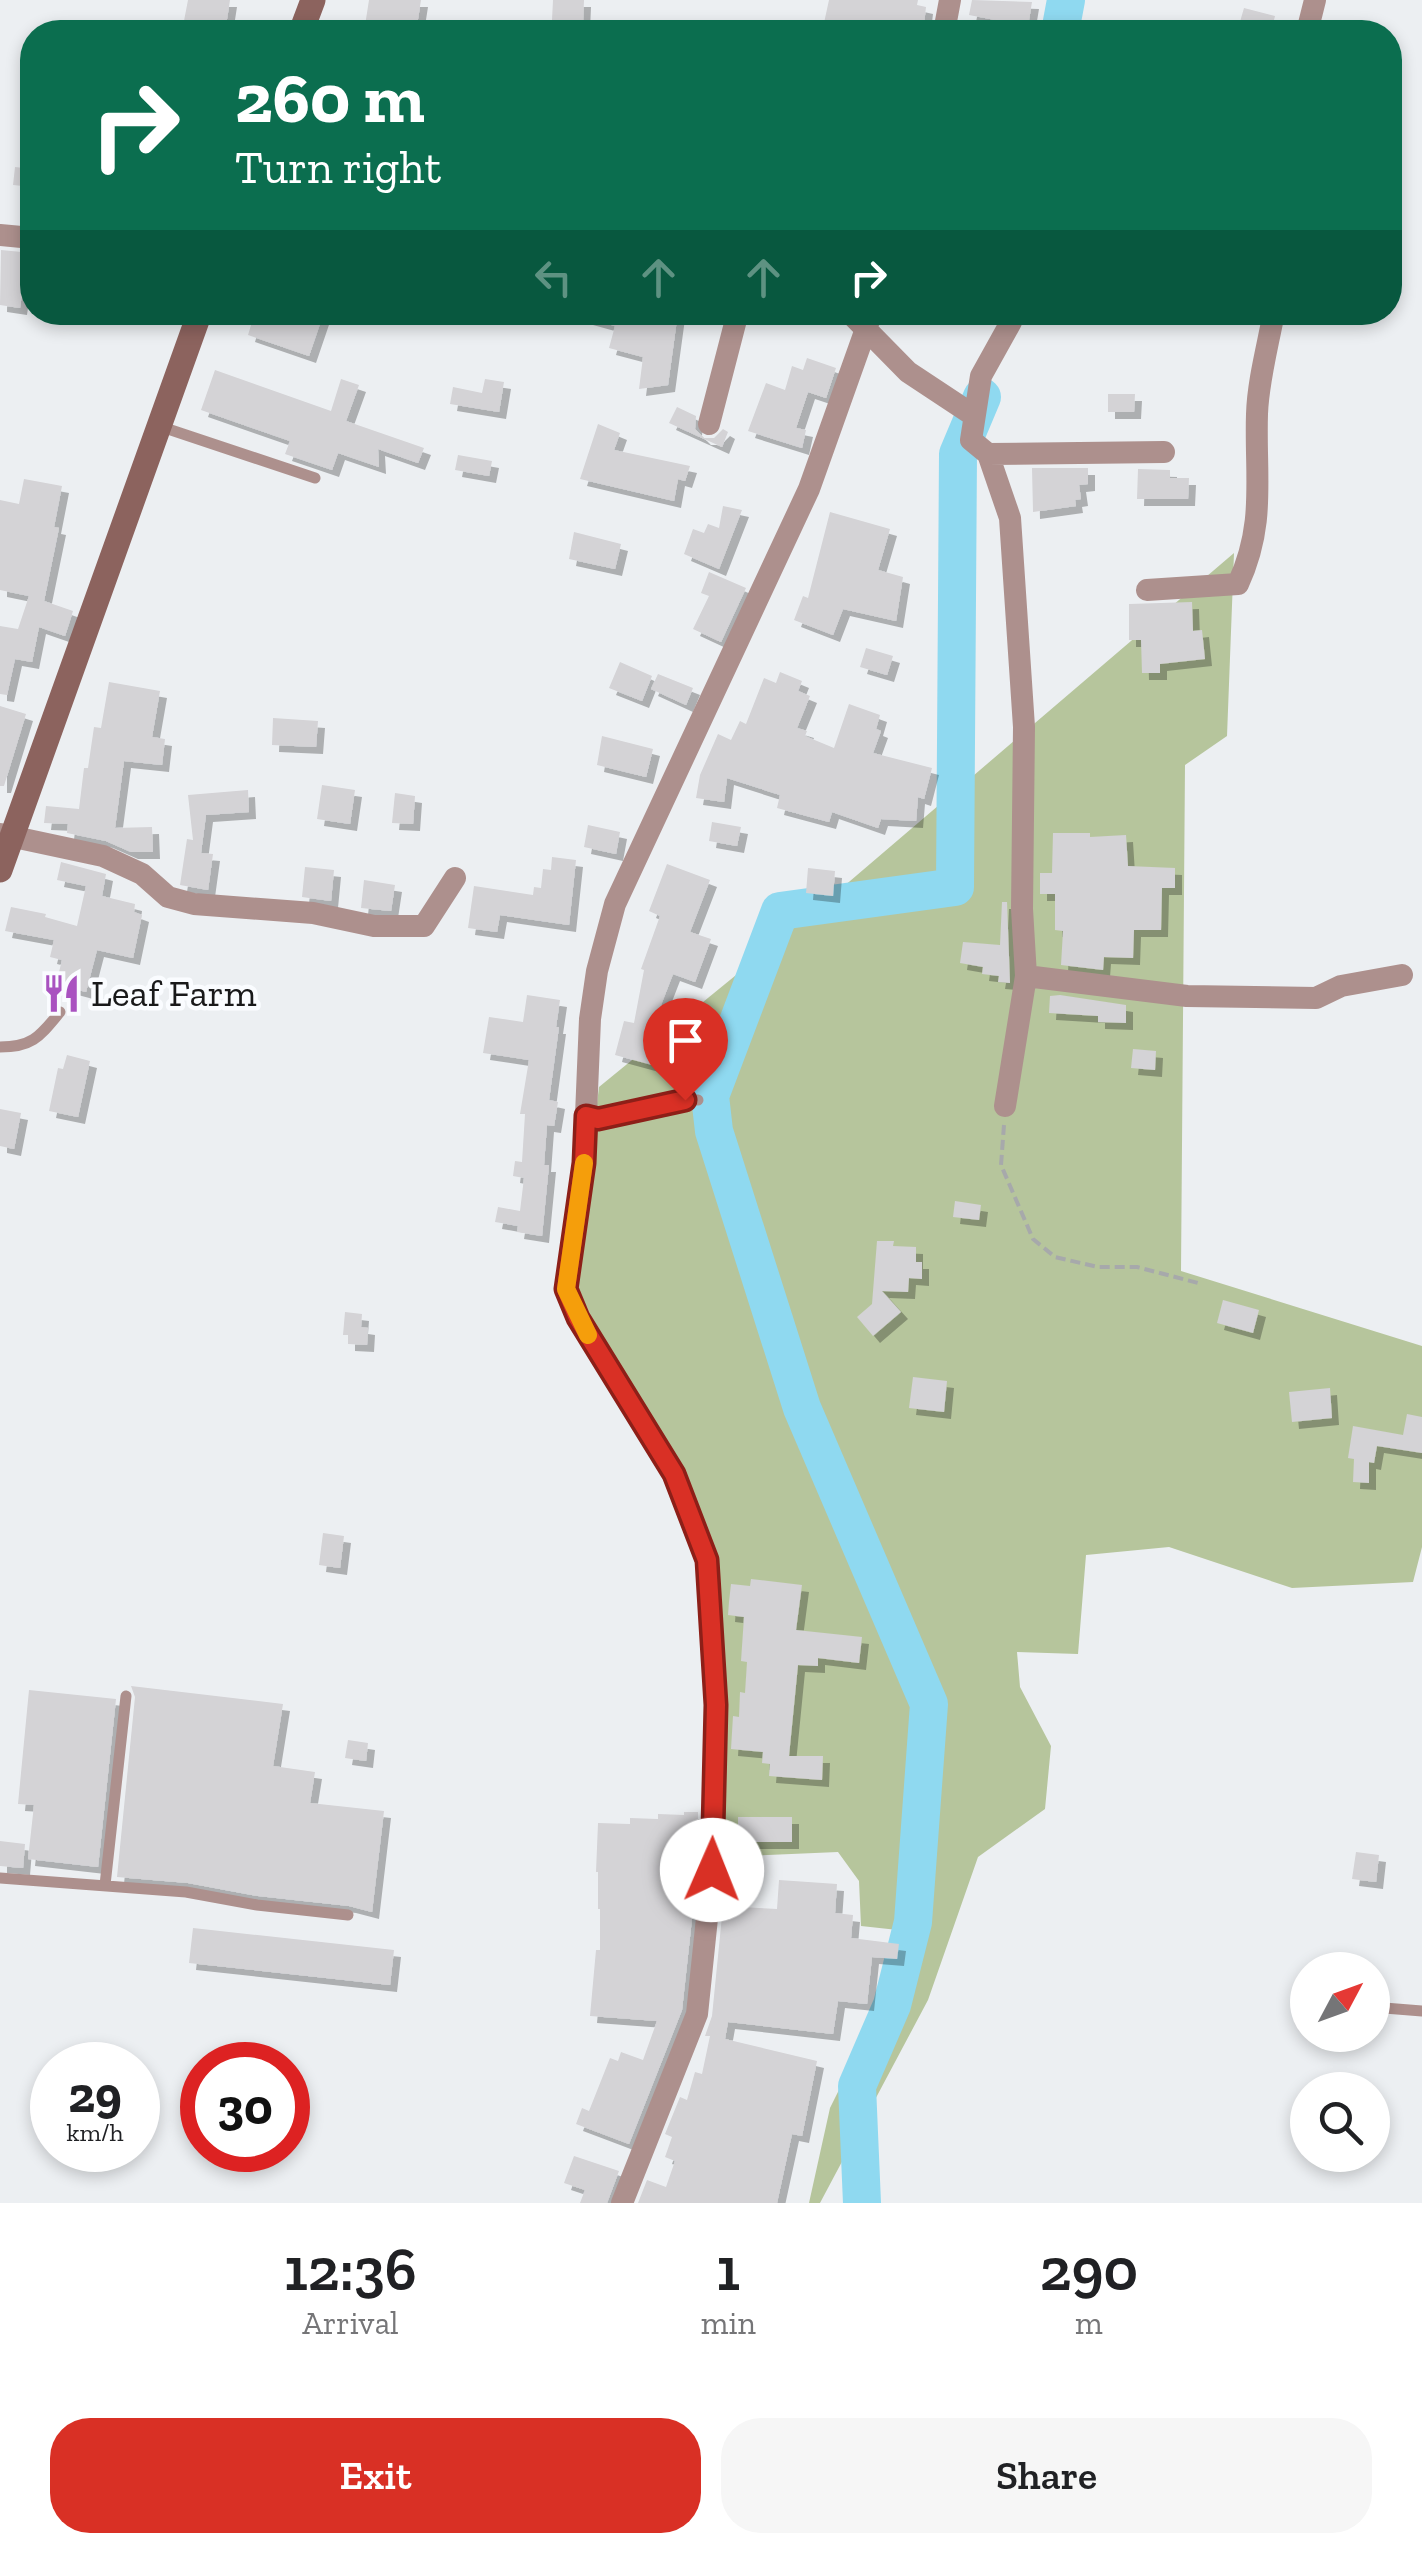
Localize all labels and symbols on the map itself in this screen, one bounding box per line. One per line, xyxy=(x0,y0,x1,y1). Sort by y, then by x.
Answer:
place label: Leaf Farm xyxy=(91,970,257,1016)
restaurant icon: Leaf Farm xyxy=(40,972,82,1014)
pin xyxy=(643,998,728,1101)
position arrow xyxy=(660,1818,764,1922)
north arrow xyxy=(1290,1952,1390,2052)
speed limit sign: 30 xyxy=(180,2042,310,2172)

